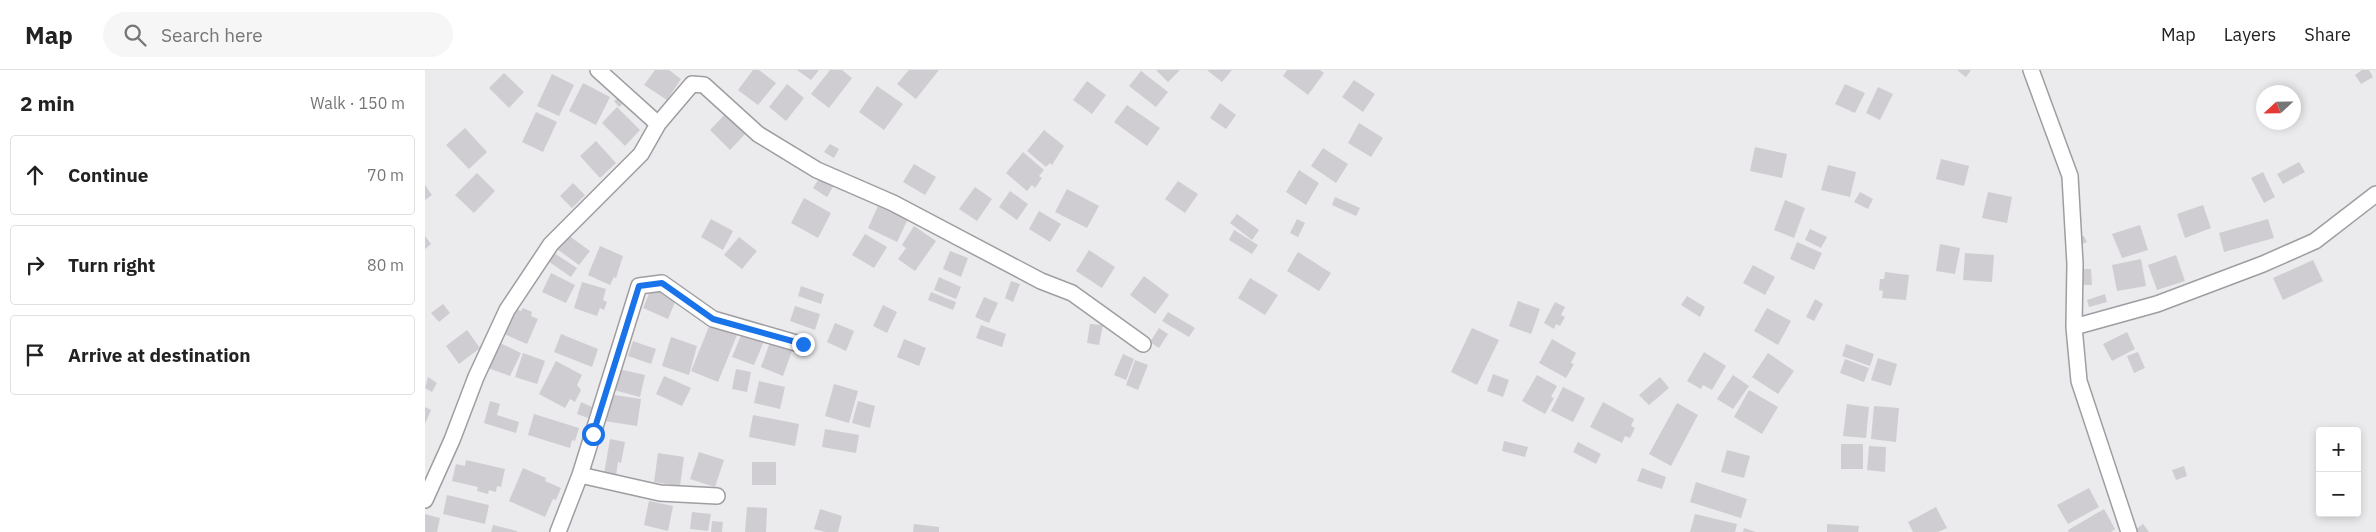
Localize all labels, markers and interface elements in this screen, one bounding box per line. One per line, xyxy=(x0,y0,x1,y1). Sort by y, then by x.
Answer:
search box xyxy=(103,12,453,57)
text: Map xyxy=(25,19,73,51)
icon: search xyxy=(121,21,149,49)
text: Search here xyxy=(161,23,263,47)
text: Map xyxy=(2161,23,2196,46)
text: Layers xyxy=(2224,23,2276,46)
text: Share xyxy=(2304,23,2351,46)
north arrow xyxy=(2256,85,2301,130)
text: 2 min xyxy=(20,89,75,117)
text: Walk · 150 m xyxy=(310,93,405,113)
icon: ahead xyxy=(21,161,49,189)
text: Continue xyxy=(68,163,148,187)
text: 70 m xyxy=(367,165,404,185)
icon: right xyxy=(21,251,49,279)
text: Turn right xyxy=(68,253,155,277)
text: 80 m xyxy=(367,255,404,275)
route end xyxy=(792,333,815,356)
icon: arrive xyxy=(21,341,49,369)
text: Arrive at destination xyxy=(68,343,251,367)
route start xyxy=(582,423,605,446)
map controls xyxy=(2316,427,2361,517)
button: + xyxy=(2316,427,2361,472)
button: − xyxy=(2316,472,2361,517)

